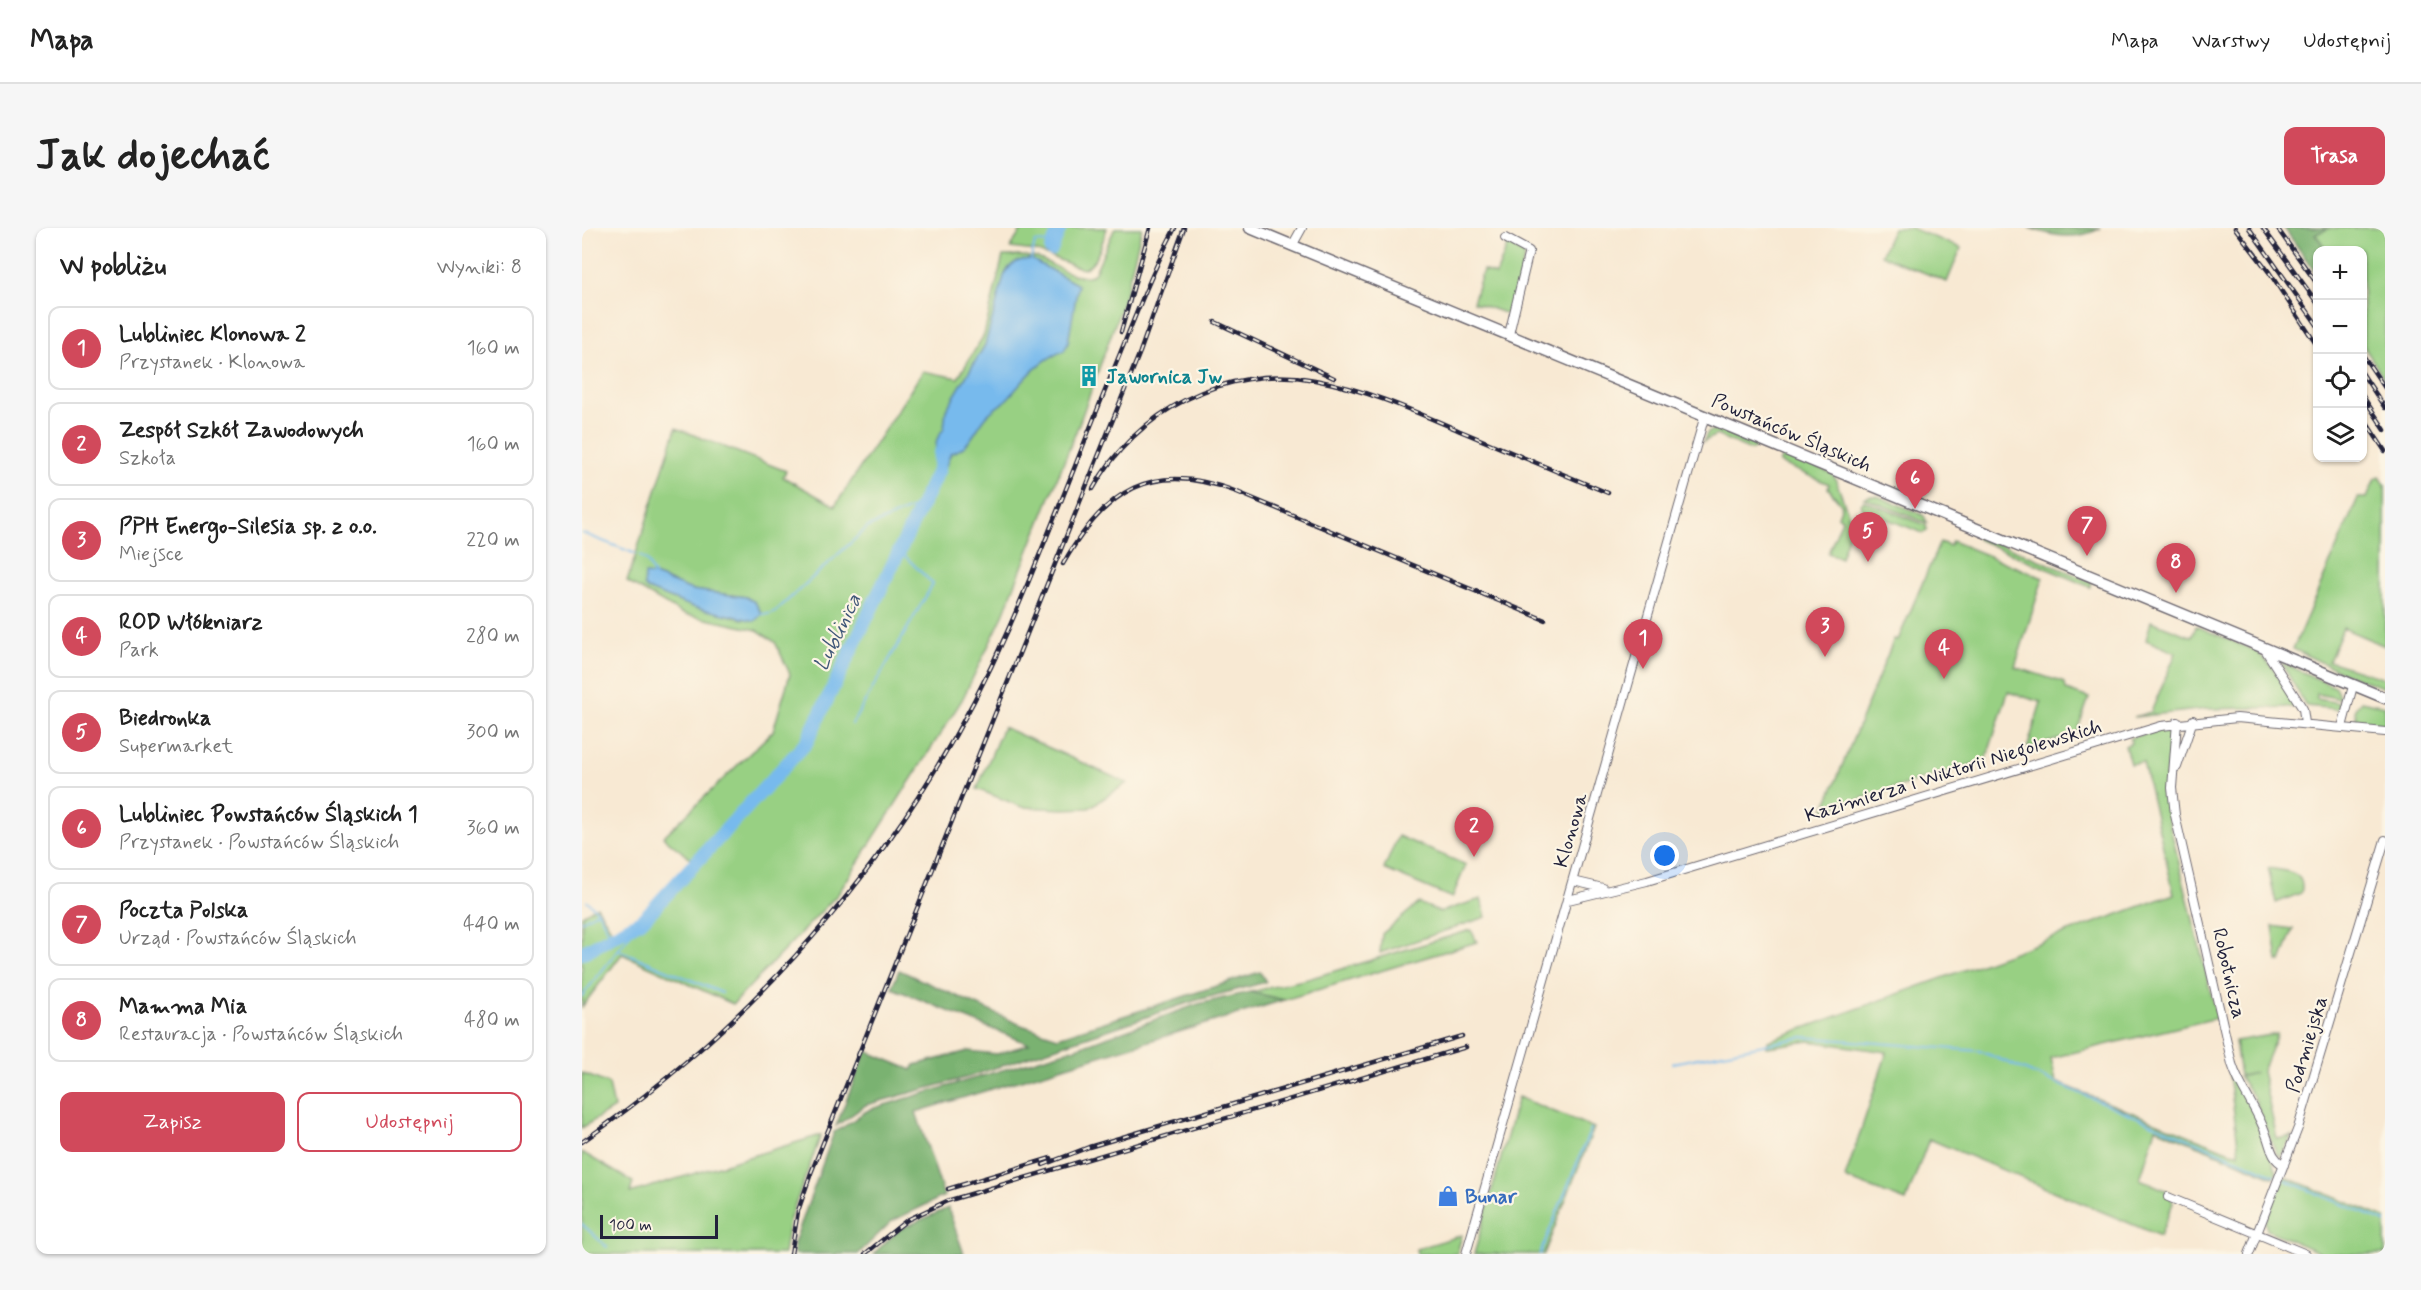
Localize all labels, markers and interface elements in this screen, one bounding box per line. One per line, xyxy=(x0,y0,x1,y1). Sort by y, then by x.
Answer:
text: Mapa xyxy=(30,23,94,60)
text: Mapa xyxy=(2111,27,2159,55)
text: Warstwy xyxy=(2192,27,2270,55)
text: Udostępnij xyxy=(2303,27,2391,55)
button: Trasa xyxy=(2284,127,2385,185)
text: Jak dojechać xyxy=(36,129,270,184)
map controls xyxy=(2313,246,2367,462)
button: + xyxy=(2313,246,2367,300)
text: W pobliżu xyxy=(60,250,166,284)
text: Wyniki: 8 xyxy=(437,254,522,281)
button: − xyxy=(2313,300,2367,354)
text: Lubliniec Klonowa 2 xyxy=(119,321,306,349)
text: 1 xyxy=(77,335,86,362)
text: 160 m xyxy=(467,335,520,362)
text: Przystanek · Klonowa xyxy=(119,349,305,376)
button: locate xyxy=(2313,354,2367,408)
building icon: Jawornica Jw xyxy=(1077,364,1101,388)
place label: Jawornica Jw xyxy=(1106,364,1222,391)
street label: Powstańców Śląskich xyxy=(1707,388,1875,479)
button: layers xyxy=(2313,408,2367,462)
text: Zespół Szkół Zawodowych xyxy=(119,417,364,445)
text: 2 xyxy=(77,431,86,458)
text: 160 m xyxy=(467,431,520,458)
text: Szkoła xyxy=(119,445,176,472)
pin: 6 xyxy=(1896,460,1934,509)
pin: 7 xyxy=(2068,506,2106,556)
pin: 5 xyxy=(1848,512,1888,562)
text: PPH Energo-Silesia sp. z o.o. xyxy=(119,513,377,541)
text: 3 xyxy=(77,527,86,554)
text: 220 m xyxy=(466,527,520,554)
text: Miejsce xyxy=(119,541,183,568)
pin: 8 xyxy=(2156,544,2196,593)
water label: Lublinica xyxy=(807,589,868,675)
pin: 3 xyxy=(1806,608,1844,657)
text: ROD Włókniarz xyxy=(119,609,263,637)
pin: 1 xyxy=(1624,620,1662,669)
text: 4 xyxy=(76,623,87,650)
text: 280 m xyxy=(466,623,520,650)
pin: 4 xyxy=(1924,630,1964,679)
text: Park xyxy=(119,637,159,664)
text: Biedronka xyxy=(119,705,211,733)
street label: Kazimierza i Wiktorii Niegolewskich xyxy=(1802,713,2106,831)
text: 5 xyxy=(76,719,88,746)
text: 300 m xyxy=(466,719,520,746)
text: Supermarket xyxy=(119,733,233,760)
street label: Klonowa xyxy=(1548,789,1595,871)
text: Lubliniec Powstańców Śląskich 1 xyxy=(119,801,418,829)
pin: 2 xyxy=(1454,808,1494,857)
text: 6 xyxy=(76,815,87,842)
text: 360 m xyxy=(467,815,520,842)
text: Przystanek · Powstańców Śląskich xyxy=(119,829,399,856)
your location xyxy=(1650,841,1679,870)
text: Poczta Polska xyxy=(119,897,248,925)
text: 7 xyxy=(75,911,88,938)
text: 440 m xyxy=(463,911,520,938)
text: Urząd · Powstańców Śląskich xyxy=(119,925,357,952)
street label: Robotnicza xyxy=(2205,925,2252,1021)
text: Mamma Mia xyxy=(119,993,247,1021)
street label: Podmiejska xyxy=(2280,993,2335,1096)
text: 8 xyxy=(76,1007,87,1034)
text: 480 m xyxy=(464,1007,520,1034)
text: Restauracja · Powstańców Śląskich xyxy=(119,1021,403,1048)
button: Zapisz xyxy=(60,1092,285,1152)
button: Udostępnij xyxy=(297,1092,522,1152)
shop icon: Bunar xyxy=(1436,1184,1460,1208)
place label: Bunar xyxy=(1465,1184,1518,1211)
scale bar xyxy=(600,1212,718,1240)
text: 100 m xyxy=(609,1215,652,1236)

